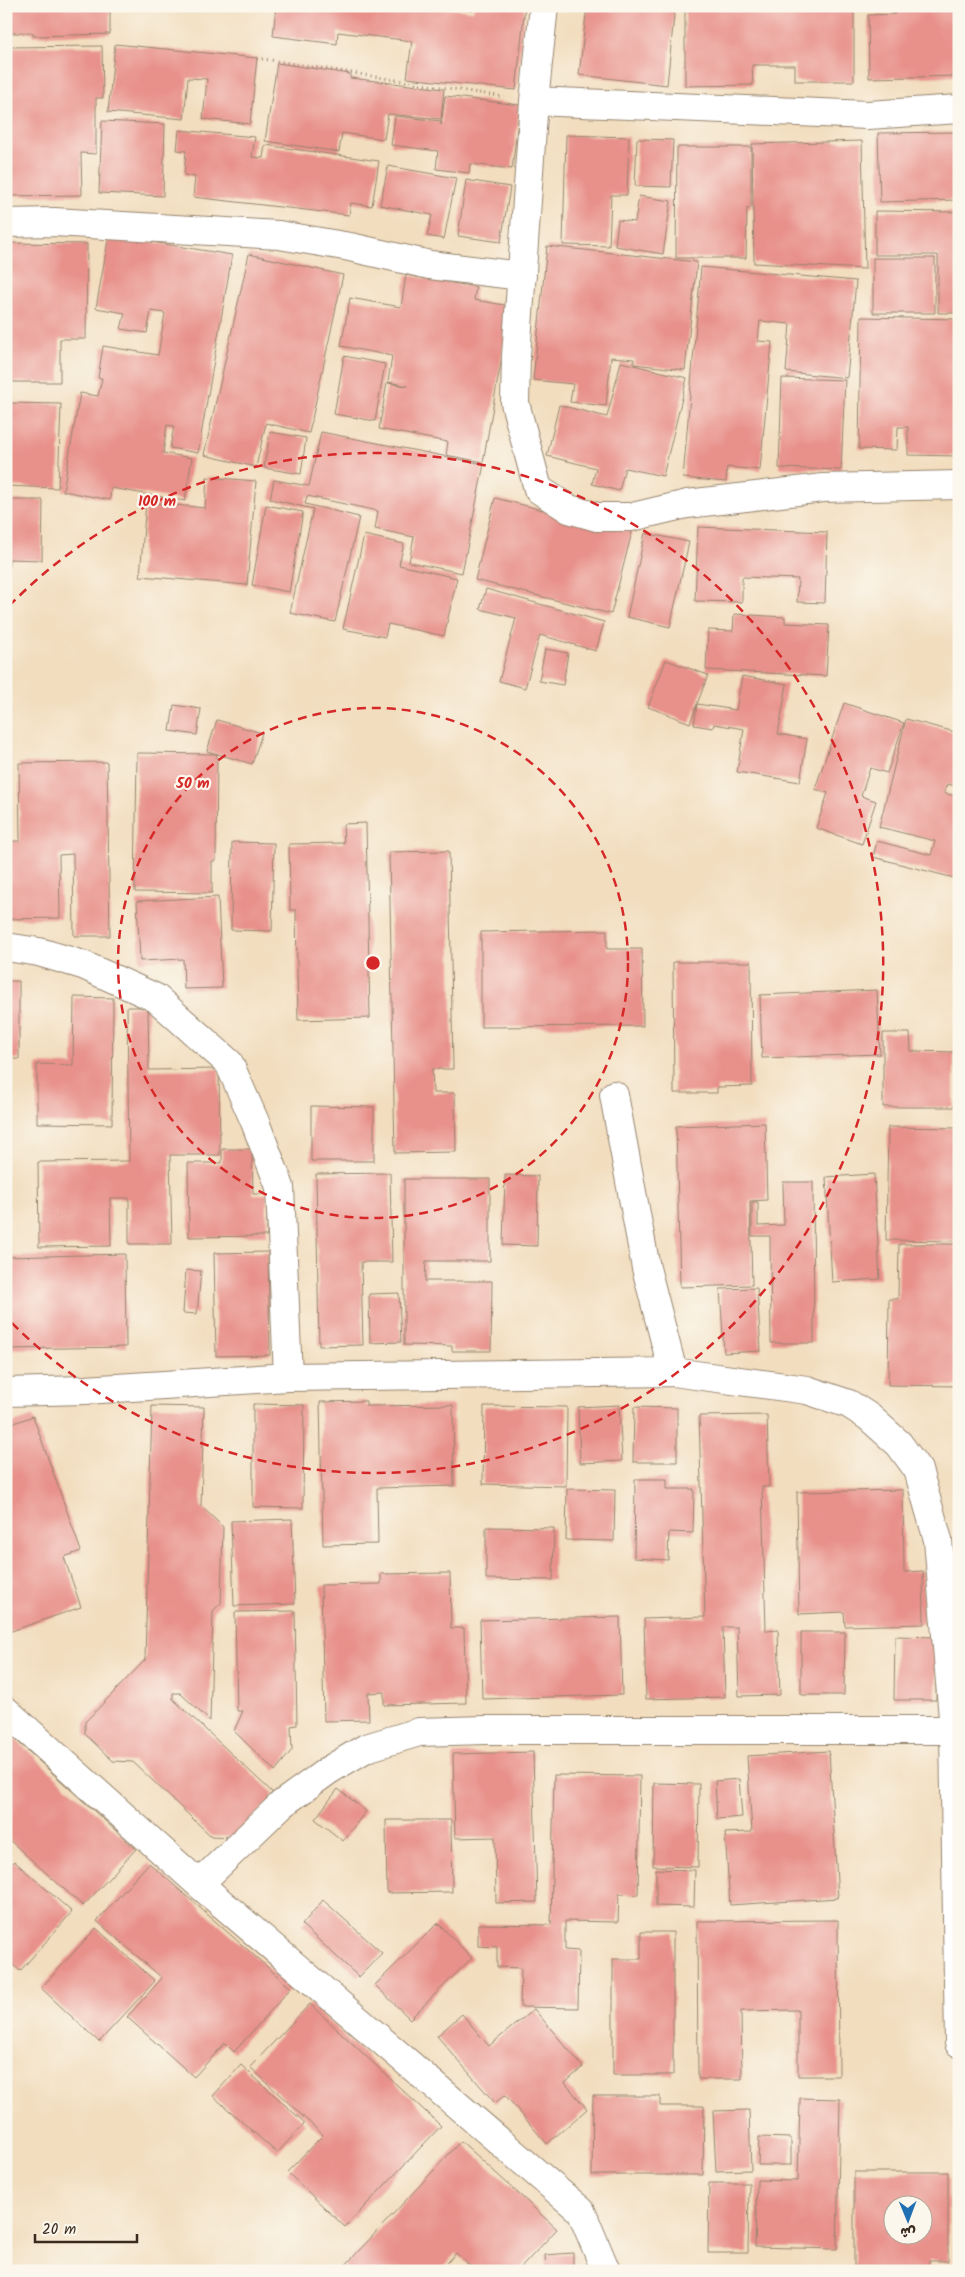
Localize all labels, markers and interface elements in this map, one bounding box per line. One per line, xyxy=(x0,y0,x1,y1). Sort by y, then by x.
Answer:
text: 100 m xyxy=(138,490,176,514)
text: 50 m xyxy=(175,772,210,796)
centre of rings xyxy=(364,954,382,972)
north arrow xyxy=(882,2194,932,2244)
scale bar xyxy=(35,2212,138,2244)
text: 20 m xyxy=(42,2218,76,2242)
text: ش xyxy=(900,2221,916,2243)

